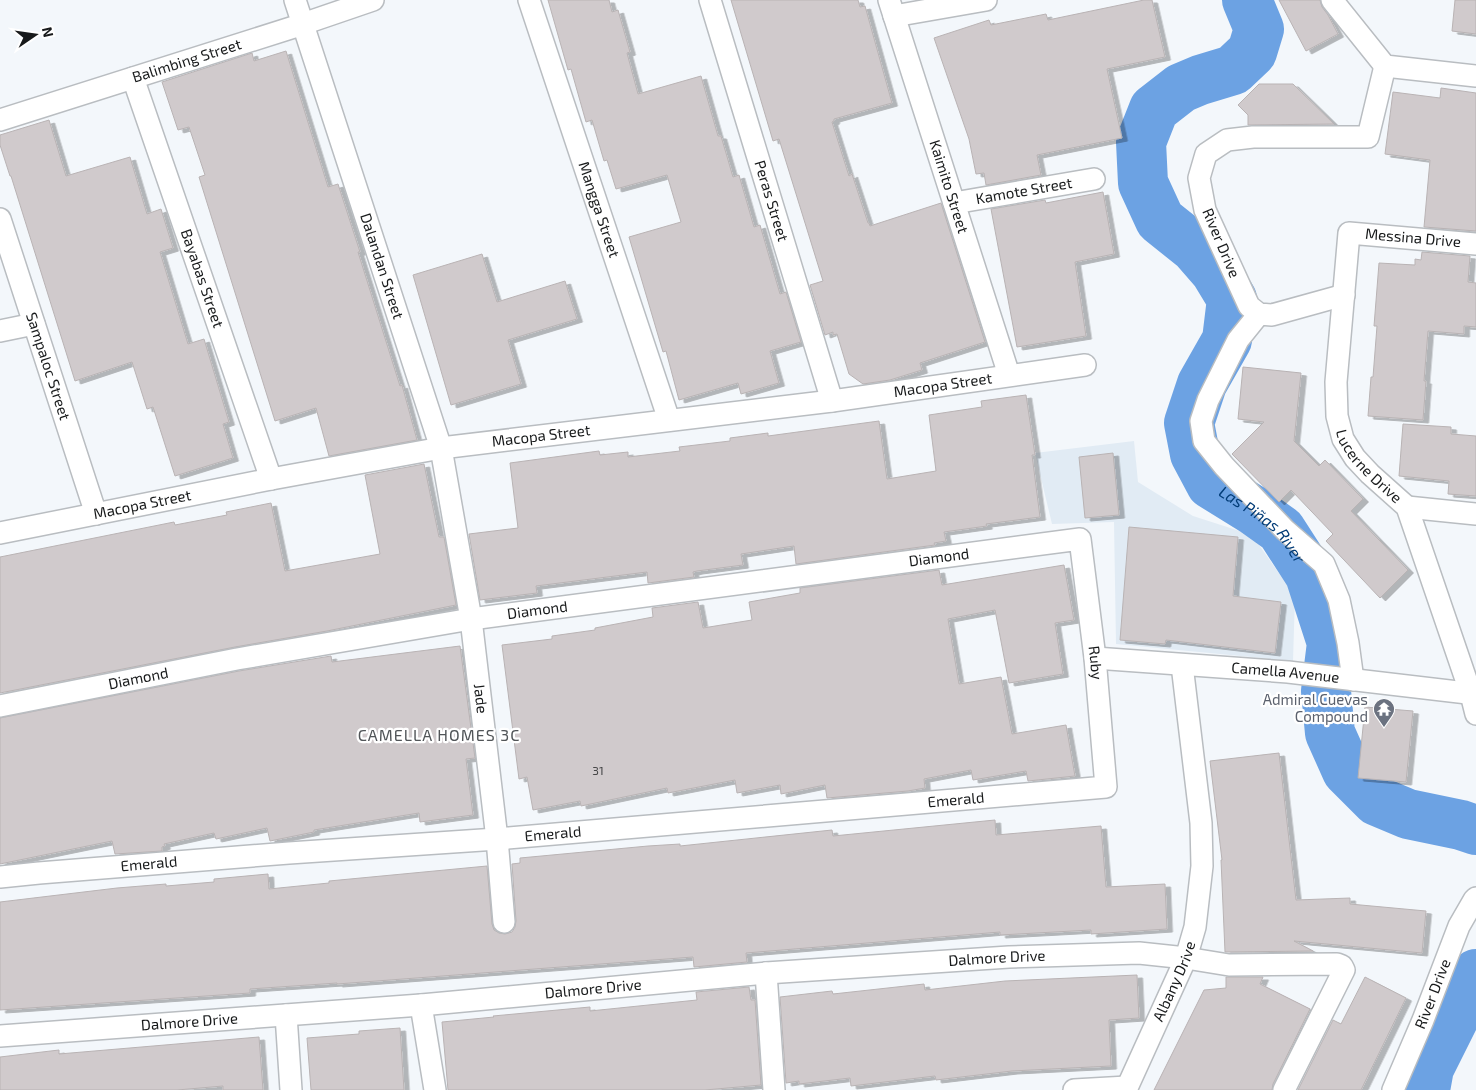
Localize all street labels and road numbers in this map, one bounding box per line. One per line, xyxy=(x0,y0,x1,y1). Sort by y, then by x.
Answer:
street label: Balimbing Street xyxy=(130,34,244,86)
street label: Kaimito Street xyxy=(926,137,973,236)
street label: Peras Street xyxy=(751,158,793,244)
street label: Mangga Street xyxy=(575,159,624,260)
street label: Kamote Street xyxy=(974,173,1074,207)
street label: River Drive xyxy=(1199,205,1245,280)
street label: Dalandan Street xyxy=(357,211,408,321)
street label: Messina Drive xyxy=(1364,224,1462,250)
street label: Bayabas Street xyxy=(178,226,228,330)
street label: Sampaloc Street xyxy=(23,310,75,422)
street label: Macopa Street xyxy=(892,368,993,400)
street label: Macopa Street xyxy=(491,420,592,450)
street label: Lucerne Drive xyxy=(1333,427,1406,506)
street label: Macopa Street xyxy=(92,485,193,522)
street label: Diamond xyxy=(907,544,970,569)
street label: Diamond xyxy=(506,596,569,622)
street label: Ruby xyxy=(1086,645,1107,681)
street label: Camella Avenue xyxy=(1231,658,1341,686)
street label: Diamond xyxy=(106,663,170,692)
street label: Jade xyxy=(471,683,492,714)
street label: Emerald xyxy=(927,788,985,810)
street label: Emerald xyxy=(524,822,582,844)
street label: Emerald xyxy=(120,852,178,874)
street label: Albany Drive xyxy=(1148,939,1198,1024)
street label: Dalmore Drive xyxy=(948,946,1046,969)
street label: River Drive xyxy=(1410,956,1454,1031)
street label: Dalmore Drive xyxy=(544,975,642,1001)
street label: Dalmore Drive xyxy=(140,1009,239,1034)

